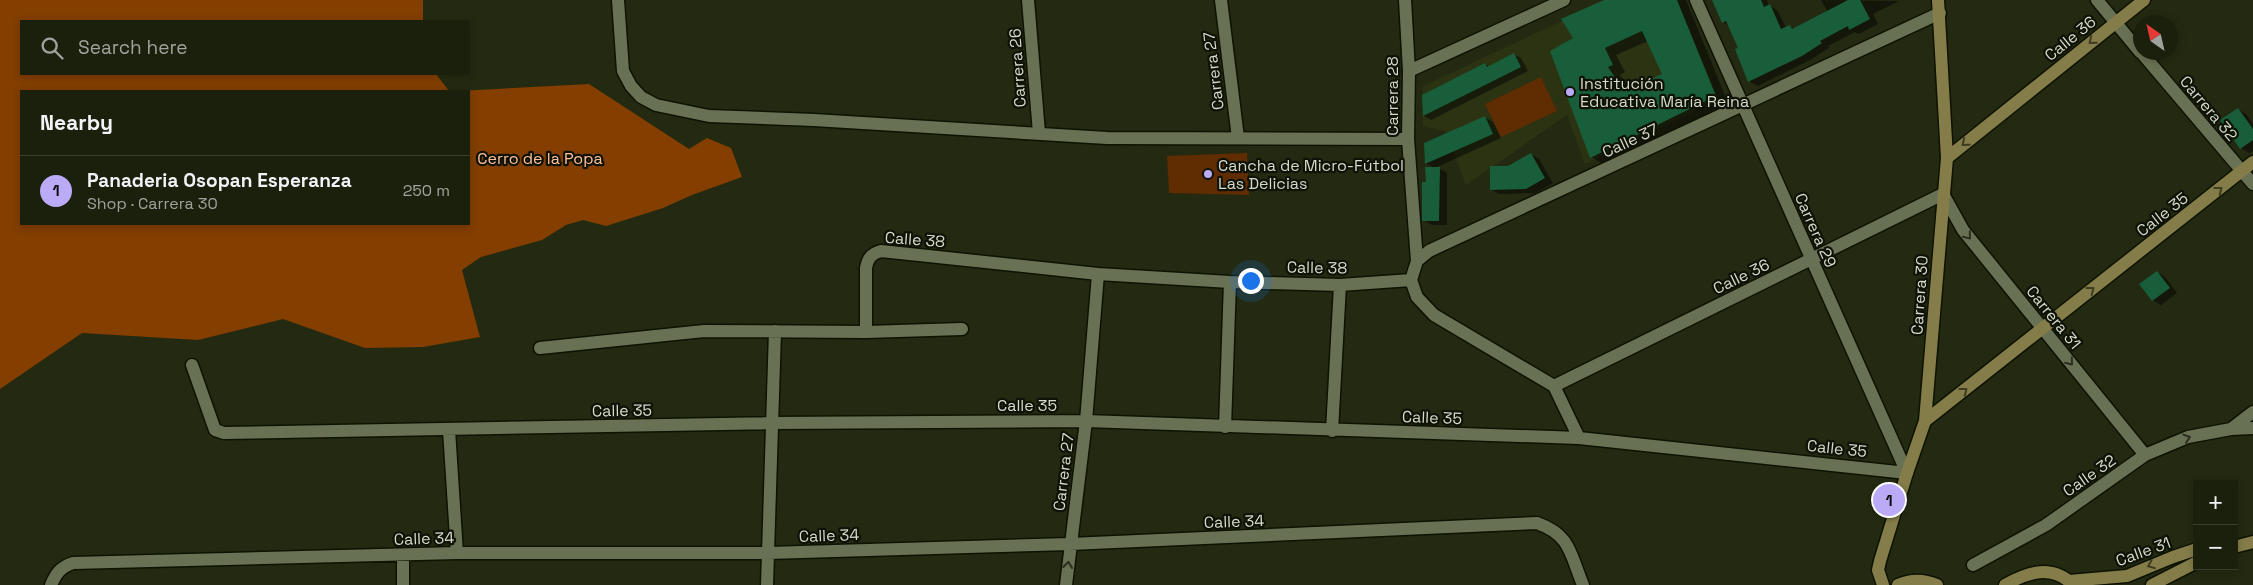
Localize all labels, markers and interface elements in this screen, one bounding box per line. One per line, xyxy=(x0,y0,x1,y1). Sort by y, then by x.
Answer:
street label: Calle 36 xyxy=(2040,11,2100,66)
north arrow xyxy=(2133,15,2178,60)
search box xyxy=(20,20,470,75)
street label: Carrera 26 xyxy=(1004,28,1031,108)
street label: Carrera 27 xyxy=(1198,31,1229,111)
icon: search xyxy=(38,34,66,62)
text: Search here xyxy=(78,35,188,60)
one-way arrow xyxy=(2089,36,2098,44)
street label: Carrera 28 xyxy=(1382,56,1403,136)
street label: Carrera 32 xyxy=(2175,71,2242,145)
place label: Institución Educativa María Reina xyxy=(1580,73,1749,112)
marker: Institución Educativa María Reina xyxy=(1564,86,1576,98)
text: Nearby xyxy=(40,109,113,136)
street label: Calle 37 xyxy=(1599,118,1662,163)
one-way arrow xyxy=(1962,137,1971,145)
park label: Cerro de la Popa xyxy=(477,148,603,169)
place label: Cancha de Micro-Fútbol Las Delicias xyxy=(1218,155,1404,194)
text: Panaderia Osopan Esperanza xyxy=(87,168,352,193)
marker: Cancha de Micro-Fútbol Las Delicias xyxy=(1202,168,1214,180)
text: 1 xyxy=(52,180,60,201)
text: 250 m xyxy=(403,180,450,201)
one-way arrow xyxy=(2213,187,2222,195)
street label: Calle 35 xyxy=(2132,188,2192,241)
street label: Carrera 29 xyxy=(1790,190,1841,271)
text: Shop · Carrera 30 xyxy=(87,193,218,214)
street label: Calle 38 xyxy=(884,227,946,252)
one-way arrow xyxy=(1962,230,1970,239)
street label: Calle 36 xyxy=(1709,254,1773,299)
street label: Carrera 30 xyxy=(1906,255,1933,336)
street label: Calle 38 xyxy=(1287,256,1347,279)
your location xyxy=(1238,268,1264,294)
street label: Carrera 31 xyxy=(2022,281,2086,353)
one-way arrow xyxy=(2085,288,2094,296)
one-way arrow xyxy=(2064,357,2073,366)
one-way arrow xyxy=(1958,389,1967,397)
street label: Calle 35 xyxy=(997,395,1057,416)
street label: Calle 35 xyxy=(592,399,652,422)
street label: Calle 35 xyxy=(1402,406,1462,429)
street label: Carrera 27 xyxy=(1048,432,1079,512)
one-way arrow xyxy=(2183,434,2191,444)
street label: Calle 35 xyxy=(1806,435,1868,462)
street label: Calle 32 xyxy=(2059,450,2120,501)
map controls xyxy=(2193,480,2238,570)
button: + xyxy=(2193,480,2238,525)
pin: 1 xyxy=(1873,481,1905,519)
street label: Calle 34 xyxy=(1203,510,1265,533)
street label: Calle 34 xyxy=(798,524,860,547)
button: − xyxy=(2193,525,2238,570)
street label: Calle 34 xyxy=(393,527,455,550)
street label: Calle 31 xyxy=(2113,532,2174,571)
one-way arrow xyxy=(2147,559,2156,570)
one-way arrow xyxy=(1063,560,1074,568)

